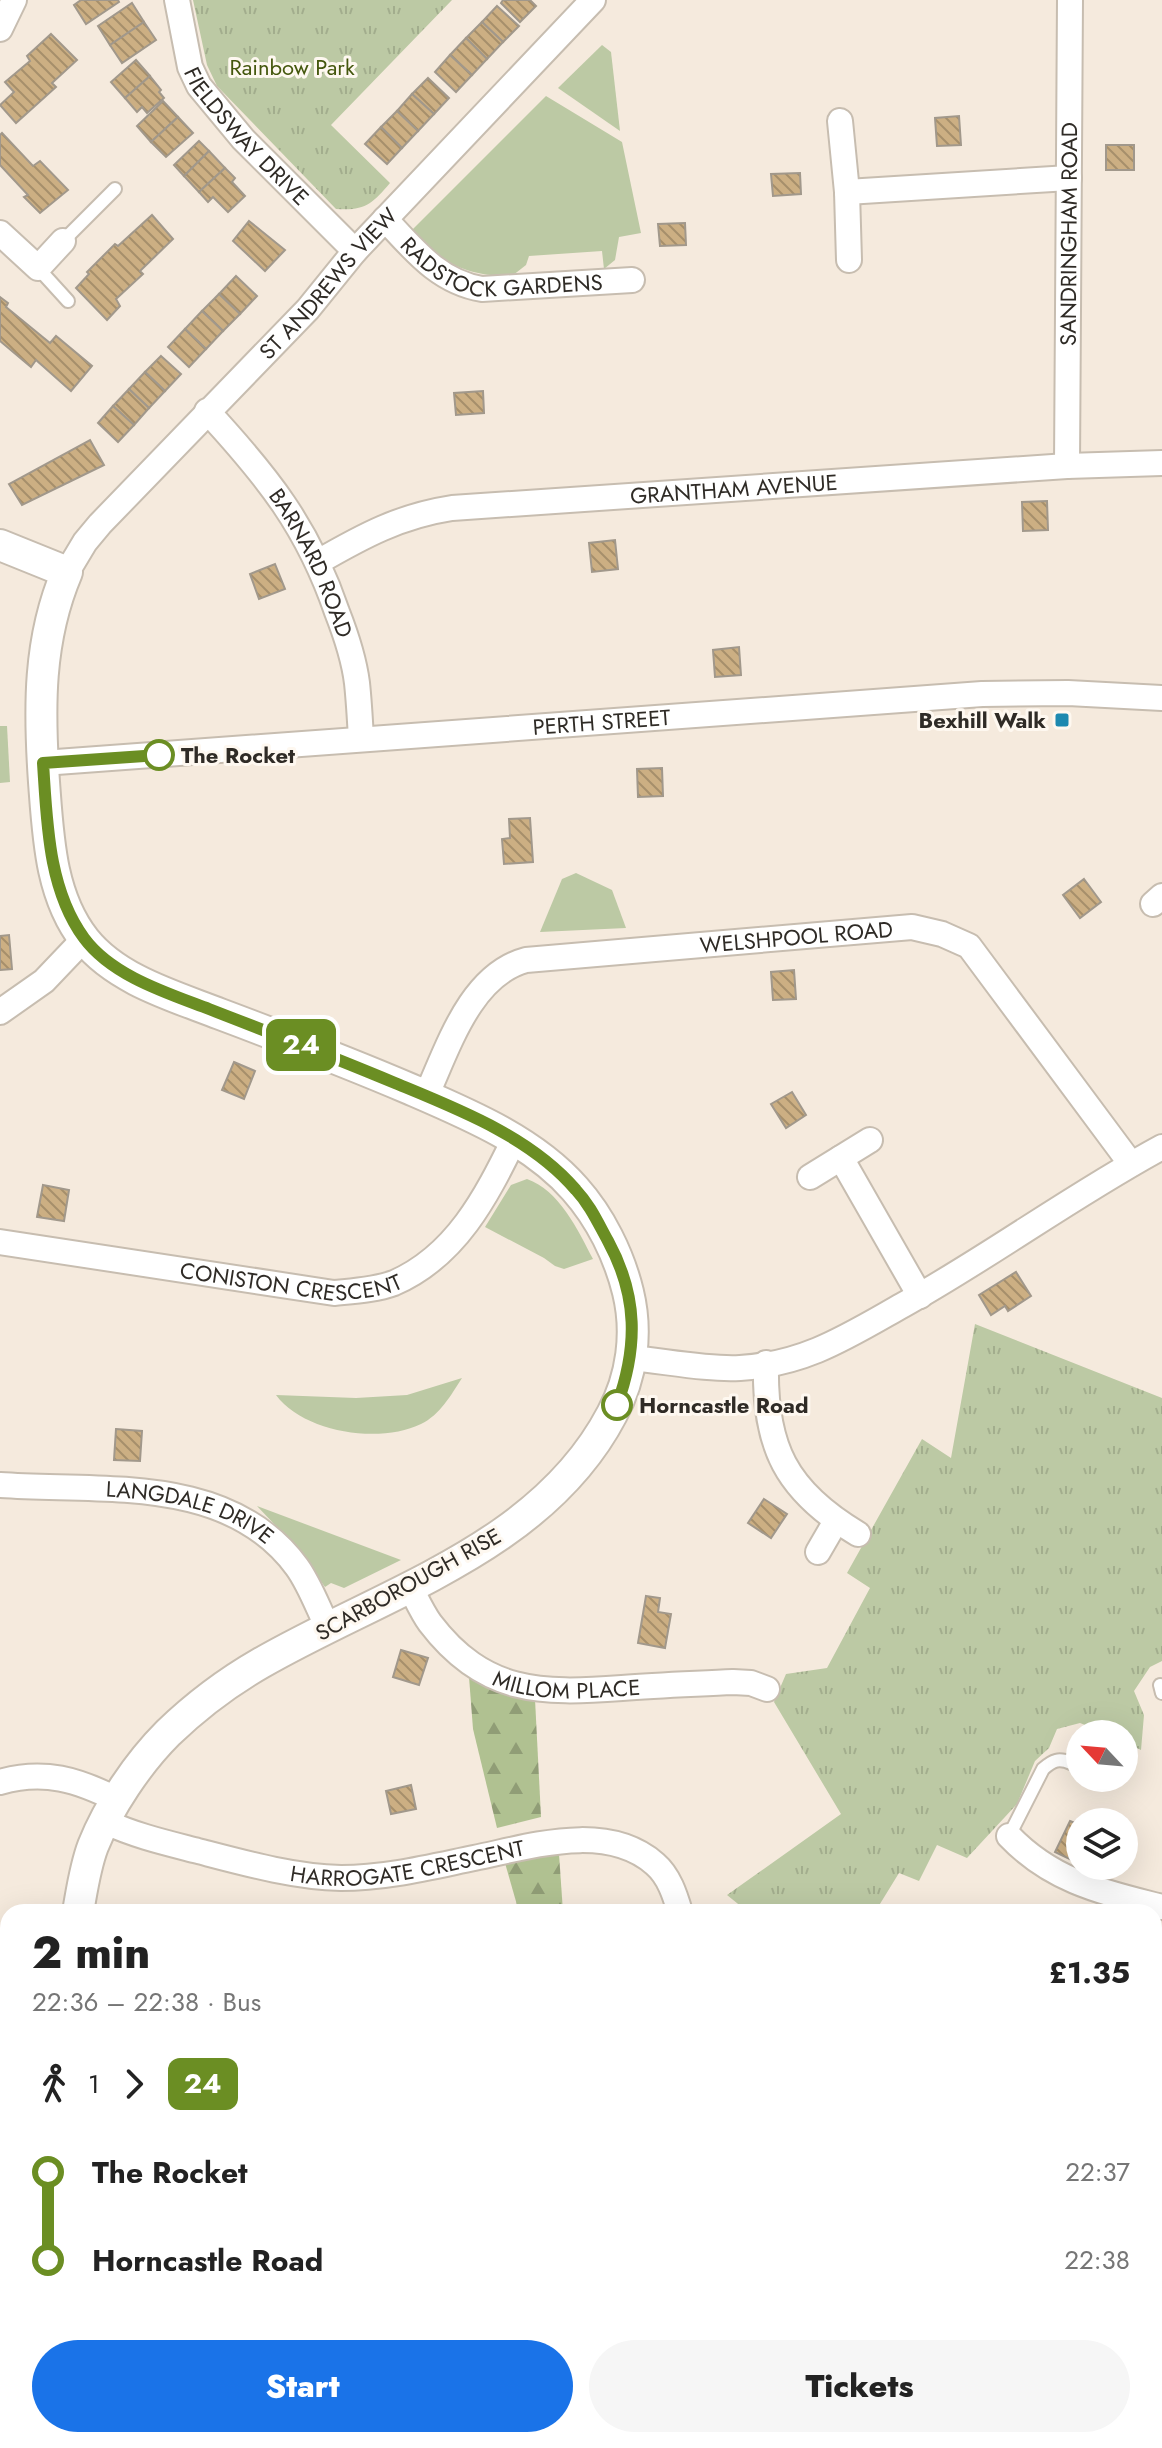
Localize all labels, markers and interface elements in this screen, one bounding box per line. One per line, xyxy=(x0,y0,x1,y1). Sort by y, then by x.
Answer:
park label: Rainbow Park xyxy=(229,51,355,83)
street label: FIELDSWAY DRIVE xyxy=(176,62,317,213)
street label: SANDRINGHAM ROAD xyxy=(1052,122,1085,346)
street label: ST ANDREWS VIEW xyxy=(252,200,405,367)
street label: RADSTOCK GARDENS xyxy=(393,229,604,305)
street label: GRANTHAM AVENUE xyxy=(629,466,839,512)
street label: BARNARD ROAD xyxy=(261,482,361,642)
street label: PERTH STREET xyxy=(531,701,672,743)
place label: Bexhill Walk xyxy=(919,704,1046,736)
marker: Bexhill Walk xyxy=(1053,711,1071,729)
place label: The Rocket xyxy=(181,739,295,771)
marker: The Rocket xyxy=(144,740,174,770)
street label: WELSHPOOL ROAD xyxy=(699,913,894,961)
line badge: 24 xyxy=(265,1019,337,1071)
text: 24 xyxy=(282,1024,320,1065)
street label: CONISTON CRESCENT xyxy=(178,1254,407,1309)
place label: Horncastle Road xyxy=(639,1389,809,1421)
marker: Horncastle Road xyxy=(602,1390,632,1420)
street label: LANGDALE DRIVE xyxy=(105,1473,281,1551)
street label: SCARBOROUGH RISE xyxy=(309,1520,507,1648)
street label: MILLOM PLACE xyxy=(489,1662,641,1707)
north arrow xyxy=(1066,1720,1138,1792)
map controls xyxy=(1066,1720,1138,1880)
button: layers xyxy=(1066,1808,1138,1880)
street label: HARROGATE CRESCENT xyxy=(288,1831,528,1894)
text: 2 min xyxy=(32,1921,150,1985)
text: £1.35 xyxy=(1049,1951,1130,1994)
text: 22:36 – 22:38 · Bus xyxy=(32,1983,261,2021)
icon: walk xyxy=(32,2062,76,2106)
icon: forward xyxy=(112,2062,156,2106)
text: 24 xyxy=(184,2063,222,2104)
text: 1 xyxy=(88,2065,100,2103)
text: The Rocket xyxy=(92,2151,248,2194)
text: 22:37 xyxy=(1065,2153,1130,2191)
text: Horncastle Road xyxy=(92,2239,323,2282)
text: 22:38 xyxy=(1064,2241,1130,2279)
button: Start xyxy=(32,2340,573,2432)
button: Tickets xyxy=(589,2340,1130,2432)

